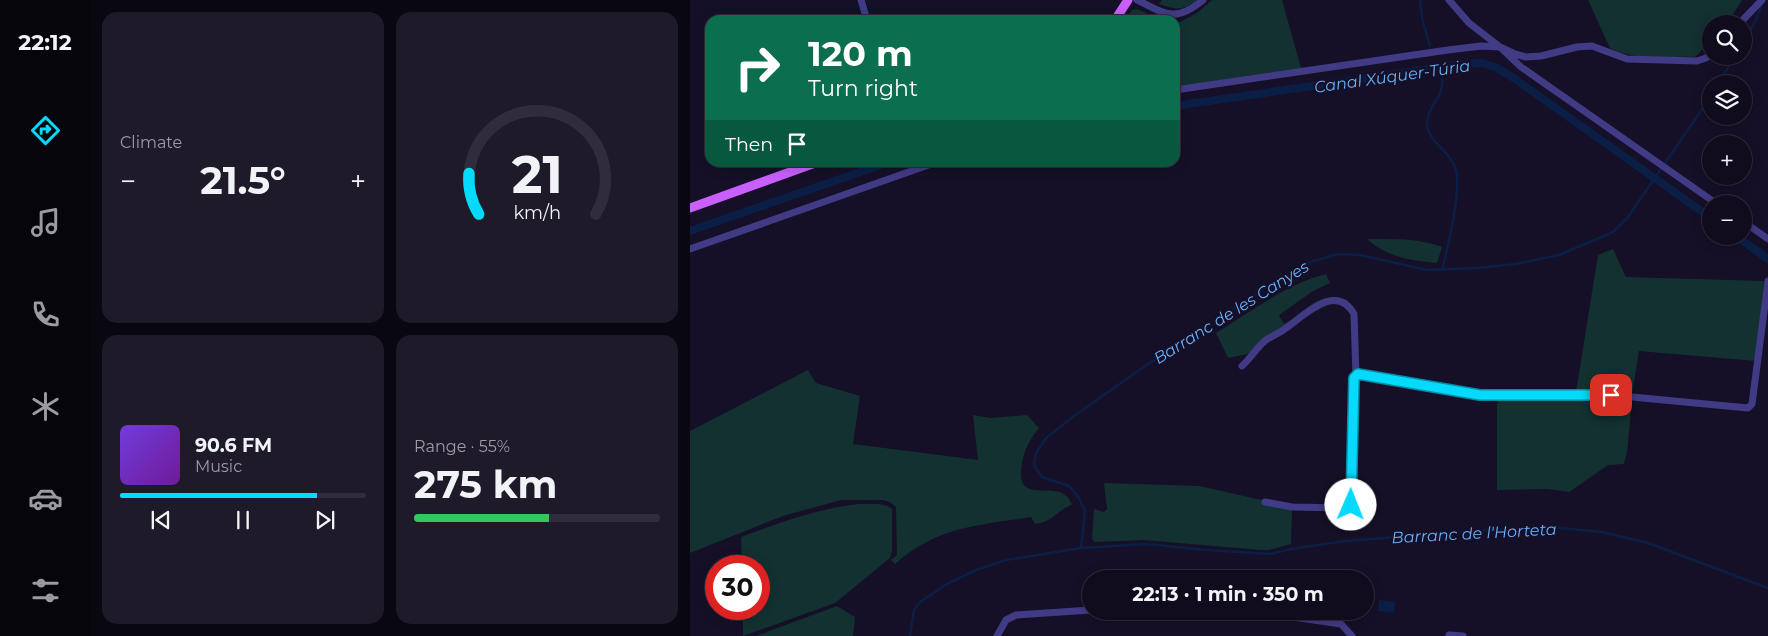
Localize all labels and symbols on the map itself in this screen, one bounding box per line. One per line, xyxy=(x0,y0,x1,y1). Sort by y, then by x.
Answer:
water label: Canal Xúquer-Túria xyxy=(1313,56,1471,97)
water label: Barranc de les Canyes xyxy=(1150,257,1313,368)
pin xyxy=(1590,374,1632,416)
position arrow xyxy=(1324,478,1376,530)
water label: Barranc de l'Horteta xyxy=(1391,520,1557,547)
speed limit sign: 30 xyxy=(705,555,770,620)

